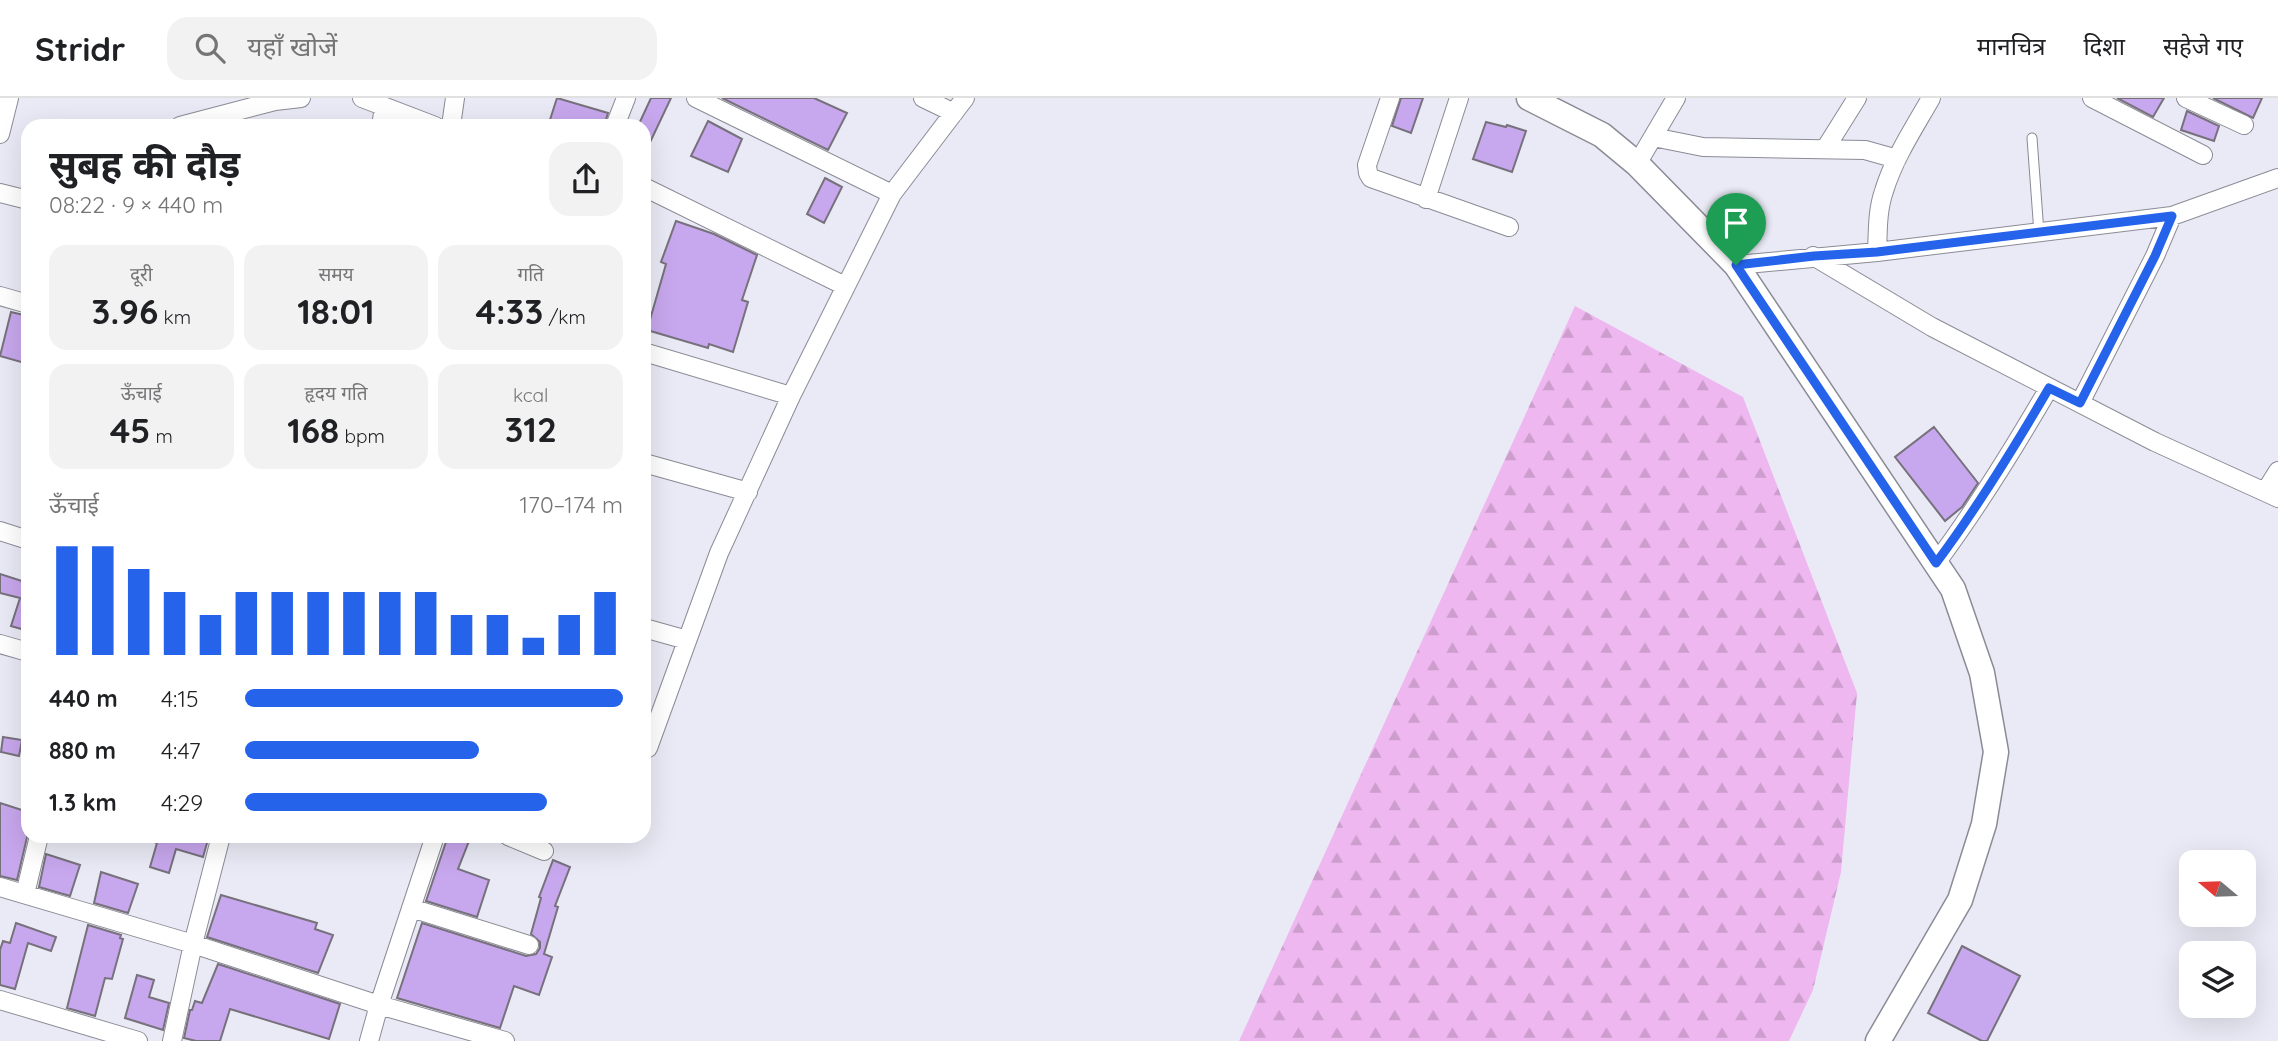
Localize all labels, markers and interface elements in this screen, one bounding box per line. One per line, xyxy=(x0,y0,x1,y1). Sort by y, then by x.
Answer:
search box xyxy=(167,17,657,80)
text: Stridr xyxy=(35,28,125,69)
icon: search xyxy=(191,29,229,67)
text: यहाँ खोजें xyxy=(247,30,337,63)
text: मानचित्र xyxy=(1977,31,2045,61)
text: दिशा xyxy=(2083,31,2125,61)
text: सहेजे गए xyxy=(2163,31,2243,61)
text: सुबह की दौड़ xyxy=(49,140,240,188)
button: share xyxy=(549,142,623,216)
text: 08:22 · 9 × 440 m xyxy=(49,190,223,219)
pin xyxy=(1706,193,1766,265)
icon: arrive xyxy=(1717,204,1755,242)
text: दूरी xyxy=(130,262,153,286)
text: समय xyxy=(318,262,354,286)
text: गति xyxy=(517,262,544,286)
text: 3.96 xyxy=(92,289,158,333)
text: 18:01 xyxy=(297,289,375,333)
text: 4:33 xyxy=(475,289,543,333)
text: km xyxy=(158,305,191,329)
text: /km xyxy=(543,305,586,329)
text: ऊँचाई xyxy=(121,381,162,405)
text: हृदय गति xyxy=(304,381,368,405)
text: kcal xyxy=(513,383,548,407)
text: 312 xyxy=(505,407,557,451)
text: 45 xyxy=(110,408,150,452)
text: 168 xyxy=(287,408,339,452)
text: m xyxy=(150,424,173,448)
text: bpm xyxy=(339,424,385,448)
text: ऊँचाई xyxy=(49,490,99,519)
text: 170–174 m xyxy=(520,490,623,519)
text: 440 m xyxy=(49,684,118,713)
text: 4:15 xyxy=(161,684,198,713)
text: 880 m xyxy=(49,736,116,765)
text: 4:47 xyxy=(161,736,201,765)
text: 1.3 km xyxy=(49,788,117,817)
text: 4:29 xyxy=(161,788,203,817)
north arrow xyxy=(2179,850,2256,928)
map controls xyxy=(2179,850,2256,1018)
button: layers xyxy=(2179,941,2256,1018)

